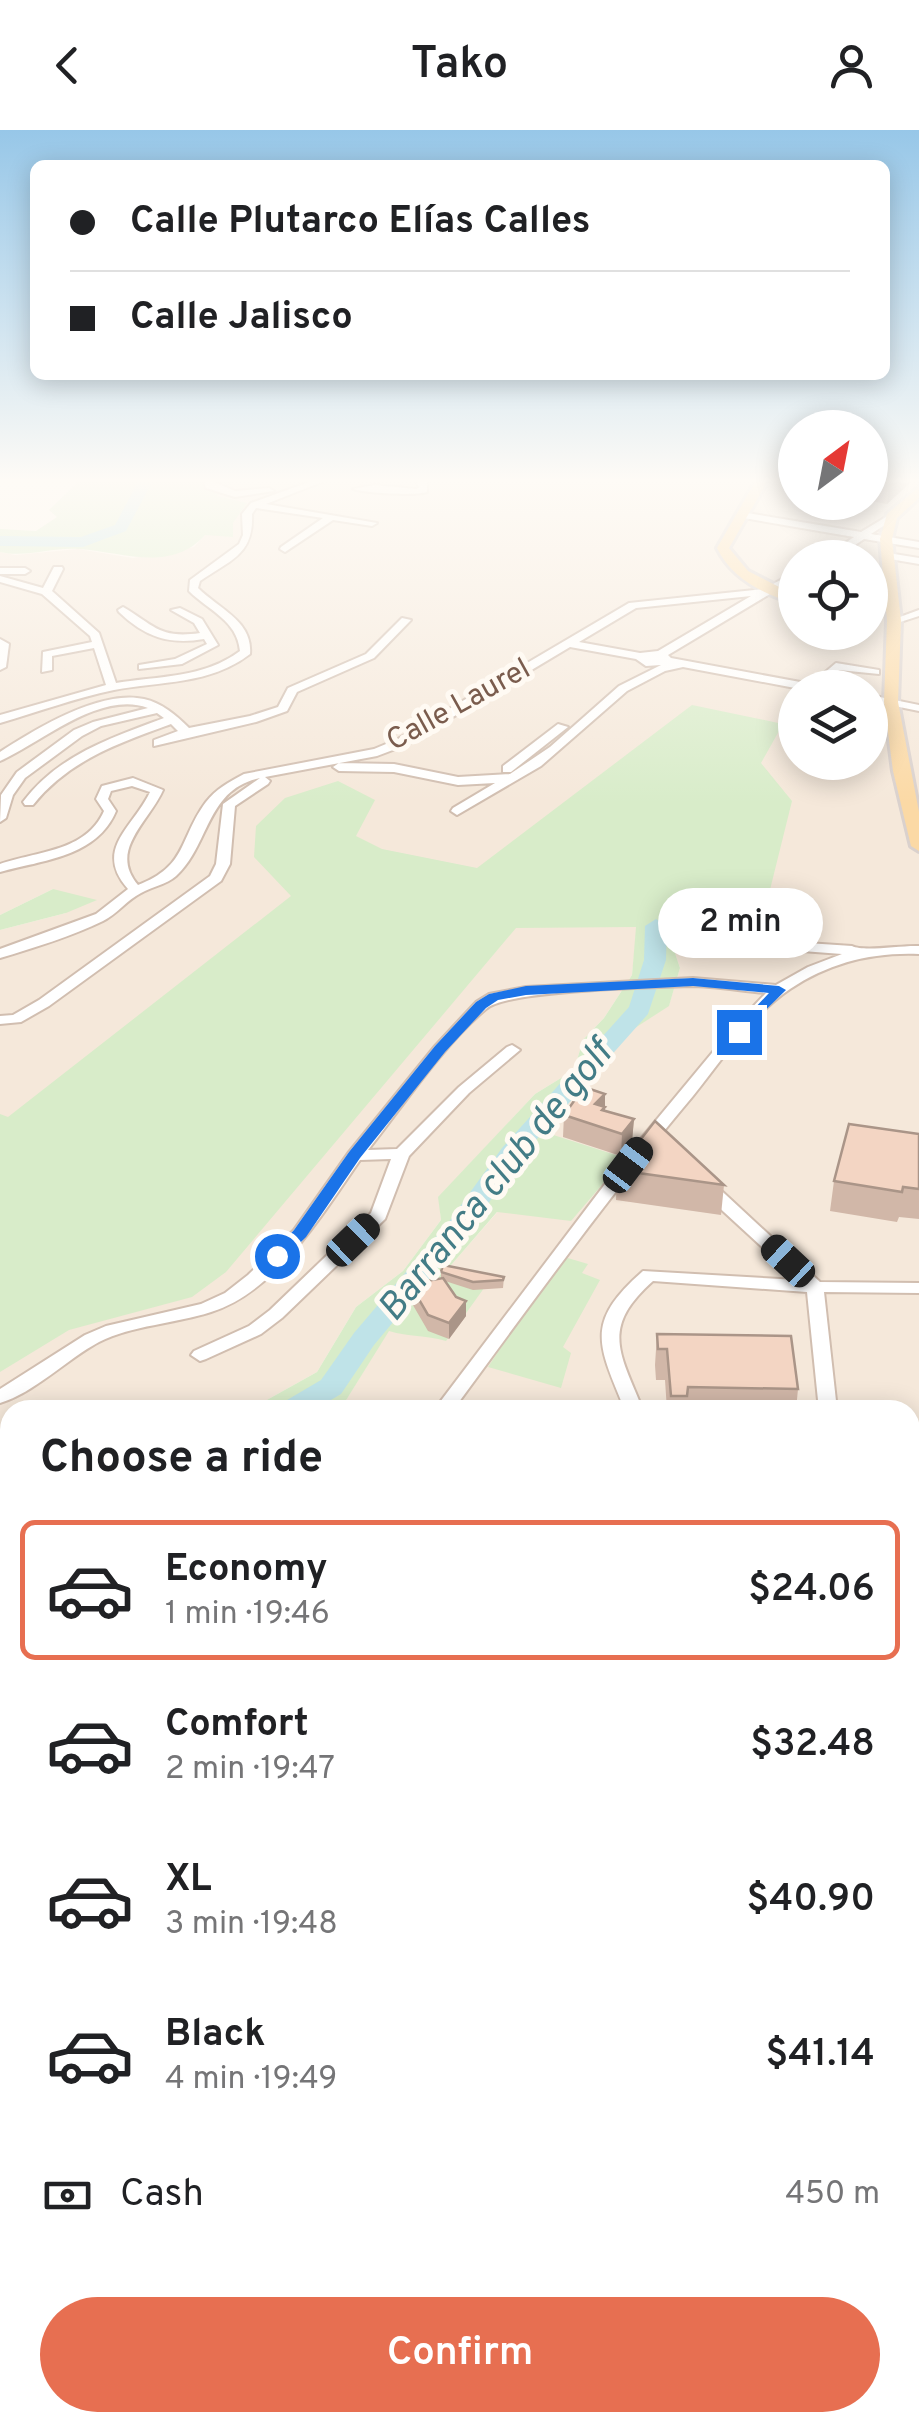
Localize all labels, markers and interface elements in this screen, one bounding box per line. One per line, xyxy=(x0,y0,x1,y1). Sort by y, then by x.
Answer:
text: Tako xyxy=(411,37,508,94)
icon: back xyxy=(40,38,95,93)
icon: person xyxy=(824,38,879,93)
text: Calle Plutarco Elías Calles xyxy=(130,198,590,247)
text: Calle Jalisco xyxy=(130,294,353,343)
north arrow xyxy=(778,410,888,520)
map controls xyxy=(778,410,888,780)
button: locate xyxy=(778,540,888,650)
street label: Calle Laurel xyxy=(381,651,537,761)
button: layers xyxy=(778,670,888,780)
callout: 2 min xyxy=(656,887,822,957)
text: 2 min xyxy=(699,903,782,943)
route end xyxy=(717,1010,762,1055)
water label: Barranca club de golf xyxy=(369,1028,628,1333)
car xyxy=(598,1132,658,1198)
car xyxy=(321,1208,385,1272)
car xyxy=(756,1230,820,1292)
route start xyxy=(255,1234,300,1279)
text: Choose a ride xyxy=(40,1431,323,1488)
icon: car xyxy=(45,1545,135,1635)
text: Economy xyxy=(165,1546,327,1595)
text: $24.06 xyxy=(748,1566,875,1615)
text: 1 min · 19:46 xyxy=(165,1595,330,1635)
icon: car xyxy=(45,1700,135,1790)
text: Comfort xyxy=(165,1701,309,1750)
text: $32.48 xyxy=(750,1721,875,1770)
text: 2 min · 19:47 xyxy=(165,1750,335,1790)
icon: car xyxy=(45,1855,135,1945)
text: XL xyxy=(165,1856,212,1905)
text: $40.90 xyxy=(746,1876,875,1925)
text: 3 min · 19:48 xyxy=(165,1905,338,1945)
icon: car xyxy=(45,2010,135,2100)
text: Black xyxy=(165,2011,265,2060)
text: $41.14 xyxy=(765,2031,875,2080)
text: 4 min · 19:49 xyxy=(165,2060,337,2100)
icon: cash xyxy=(40,2168,95,2223)
text: Cash xyxy=(120,2171,204,2220)
text: 450 m xyxy=(785,2175,880,2215)
button: Confirm xyxy=(40,2297,880,2412)

